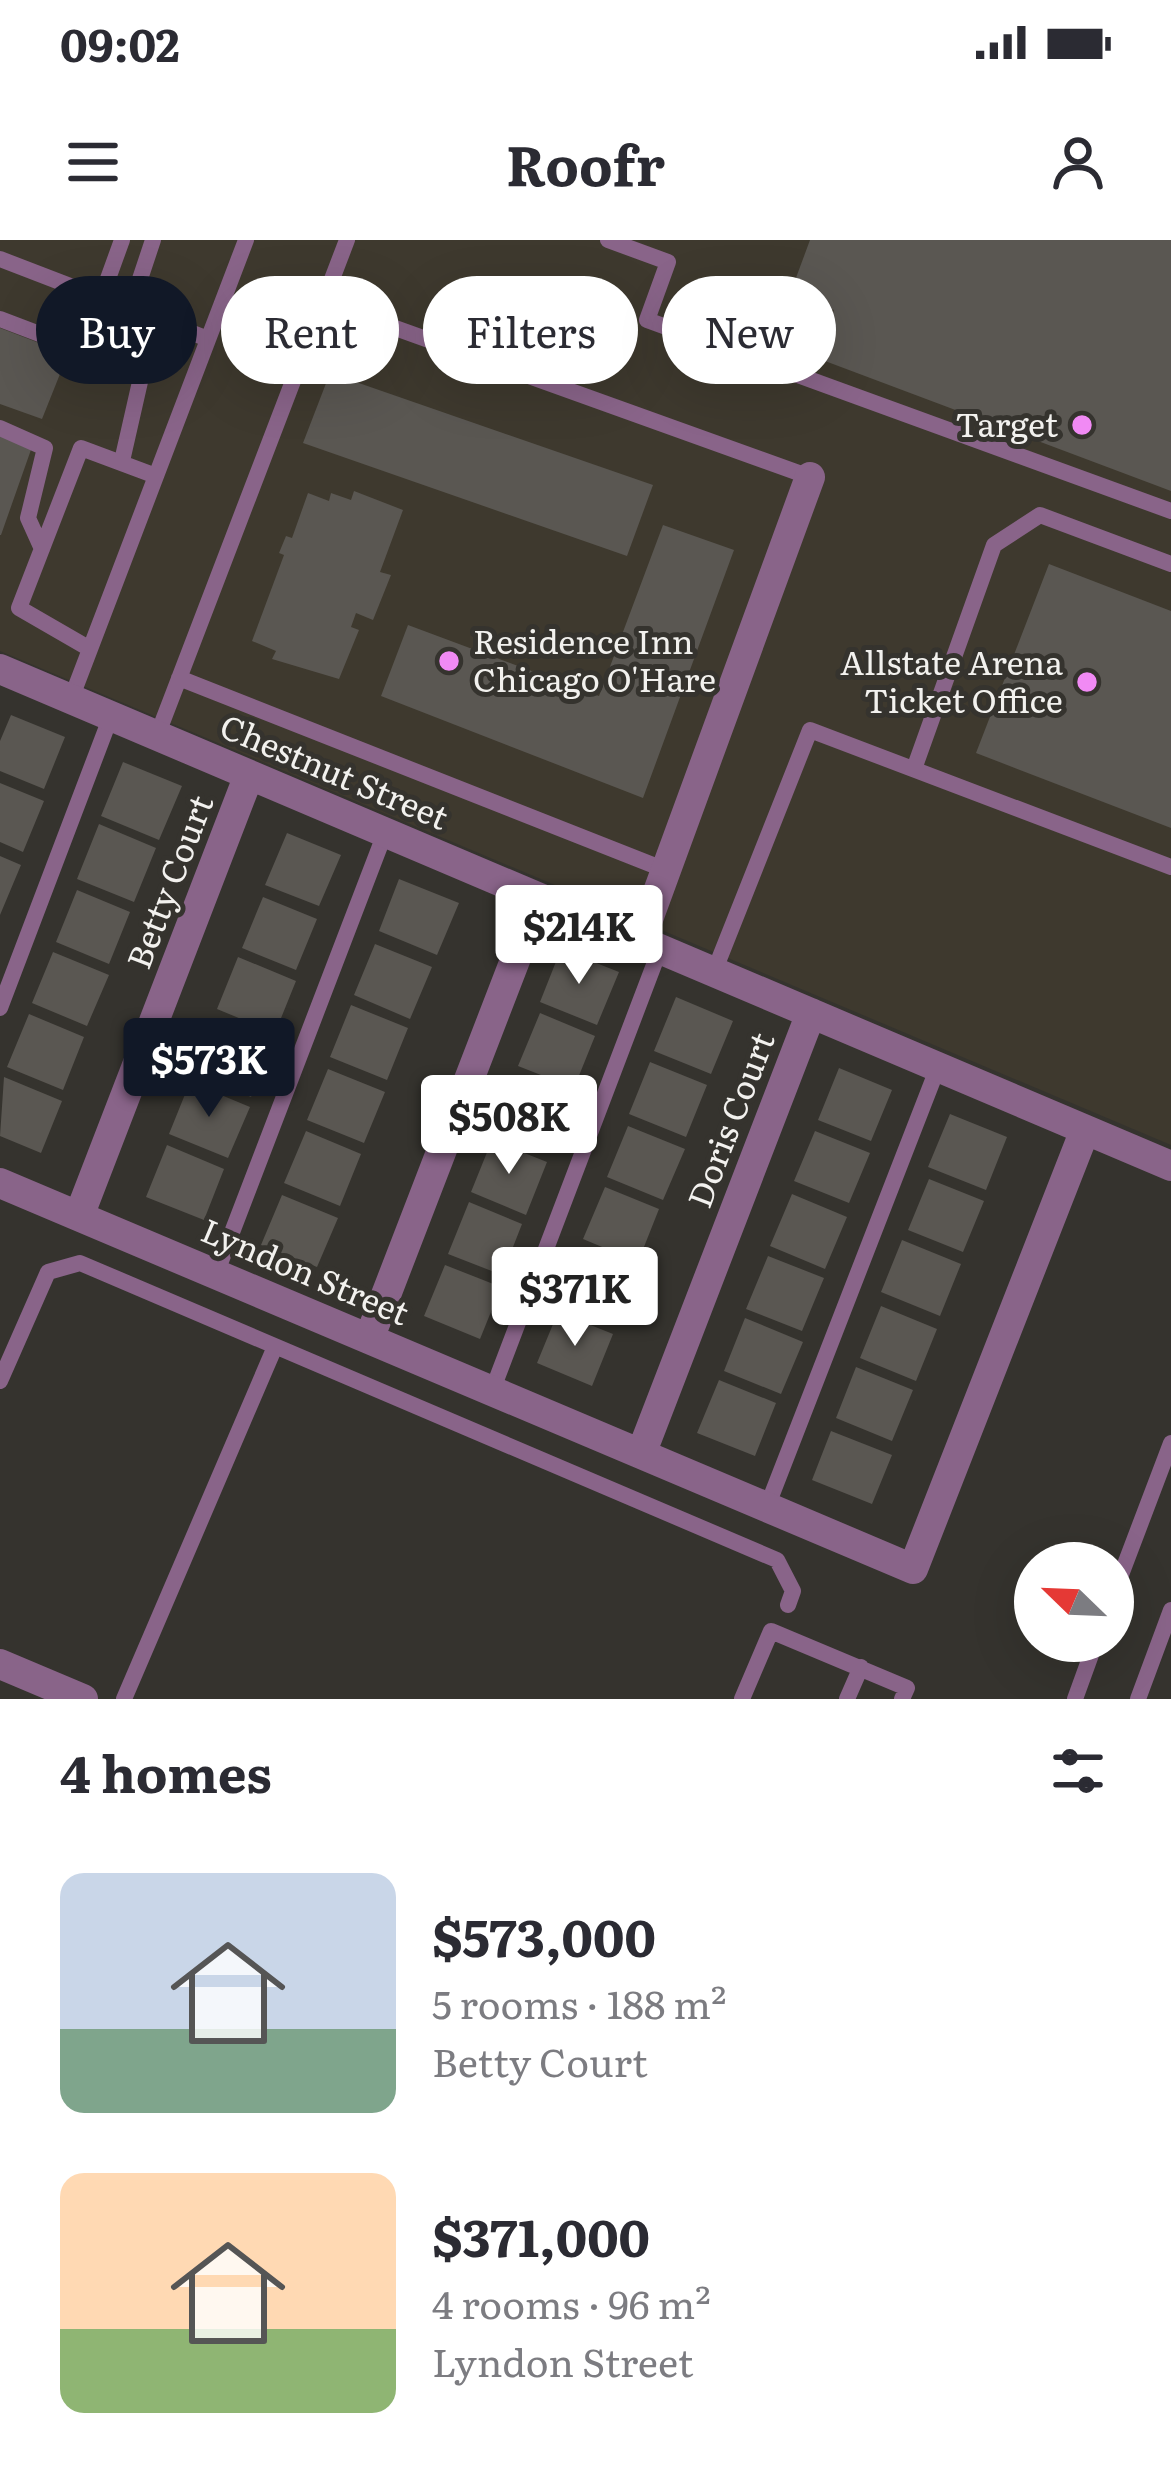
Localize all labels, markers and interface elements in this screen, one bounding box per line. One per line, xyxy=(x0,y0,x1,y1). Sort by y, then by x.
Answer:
text: 09:02 xyxy=(60,9,180,76)
text: Roofr xyxy=(506,122,665,203)
icon: menu xyxy=(60,129,126,195)
icon: person xyxy=(1045,129,1111,195)
chip: Buy xyxy=(36,276,197,384)
chip: Rent xyxy=(221,276,399,384)
chip: Filters xyxy=(423,276,638,384)
chip: New xyxy=(662,276,836,384)
place label: Target xyxy=(955,398,1059,447)
marker: Target xyxy=(1069,412,1095,438)
place label: Residence Inn Chicago O'Hare xyxy=(473,615,716,702)
place label: Allstate Arena Ticket Office xyxy=(840,636,1063,723)
marker: Residence Inn Chicago O'Hare xyxy=(436,648,462,674)
marker: Allstate Arena Ticket Office xyxy=(1074,669,1100,695)
street label: Chestnut Street xyxy=(213,700,457,840)
street label: Betty Court xyxy=(112,786,224,975)
pin: $214K xyxy=(495,885,663,987)
text: $214K xyxy=(523,895,635,953)
pin: $573K xyxy=(125,1018,293,1120)
street label: Doris Court xyxy=(673,1024,785,1214)
text: $573K xyxy=(151,1028,267,1086)
pin: $508K xyxy=(425,1075,593,1177)
text: $508K xyxy=(448,1085,570,1143)
street label: Lyndon Street xyxy=(195,1204,418,1336)
pin: $371K xyxy=(491,1247,659,1349)
text: $371K xyxy=(519,1257,631,1315)
north arrow xyxy=(1014,1542,1134,1662)
map controls xyxy=(1014,1542,1134,1662)
text: 4 homes xyxy=(60,1733,272,1809)
icon: filters xyxy=(1045,1738,1111,1804)
text: $573,000 xyxy=(432,1897,656,1973)
icon: home xyxy=(156,1921,300,2065)
text: 5 rooms · 188 m² xyxy=(432,1973,727,2031)
text: Betty Court xyxy=(432,2031,648,2089)
text: $371,000 xyxy=(432,2197,650,2273)
icon: home xyxy=(156,2221,300,2365)
text: 4 rooms · 96 m² xyxy=(432,2273,711,2331)
text: Lyndon Street xyxy=(432,2331,694,2389)

